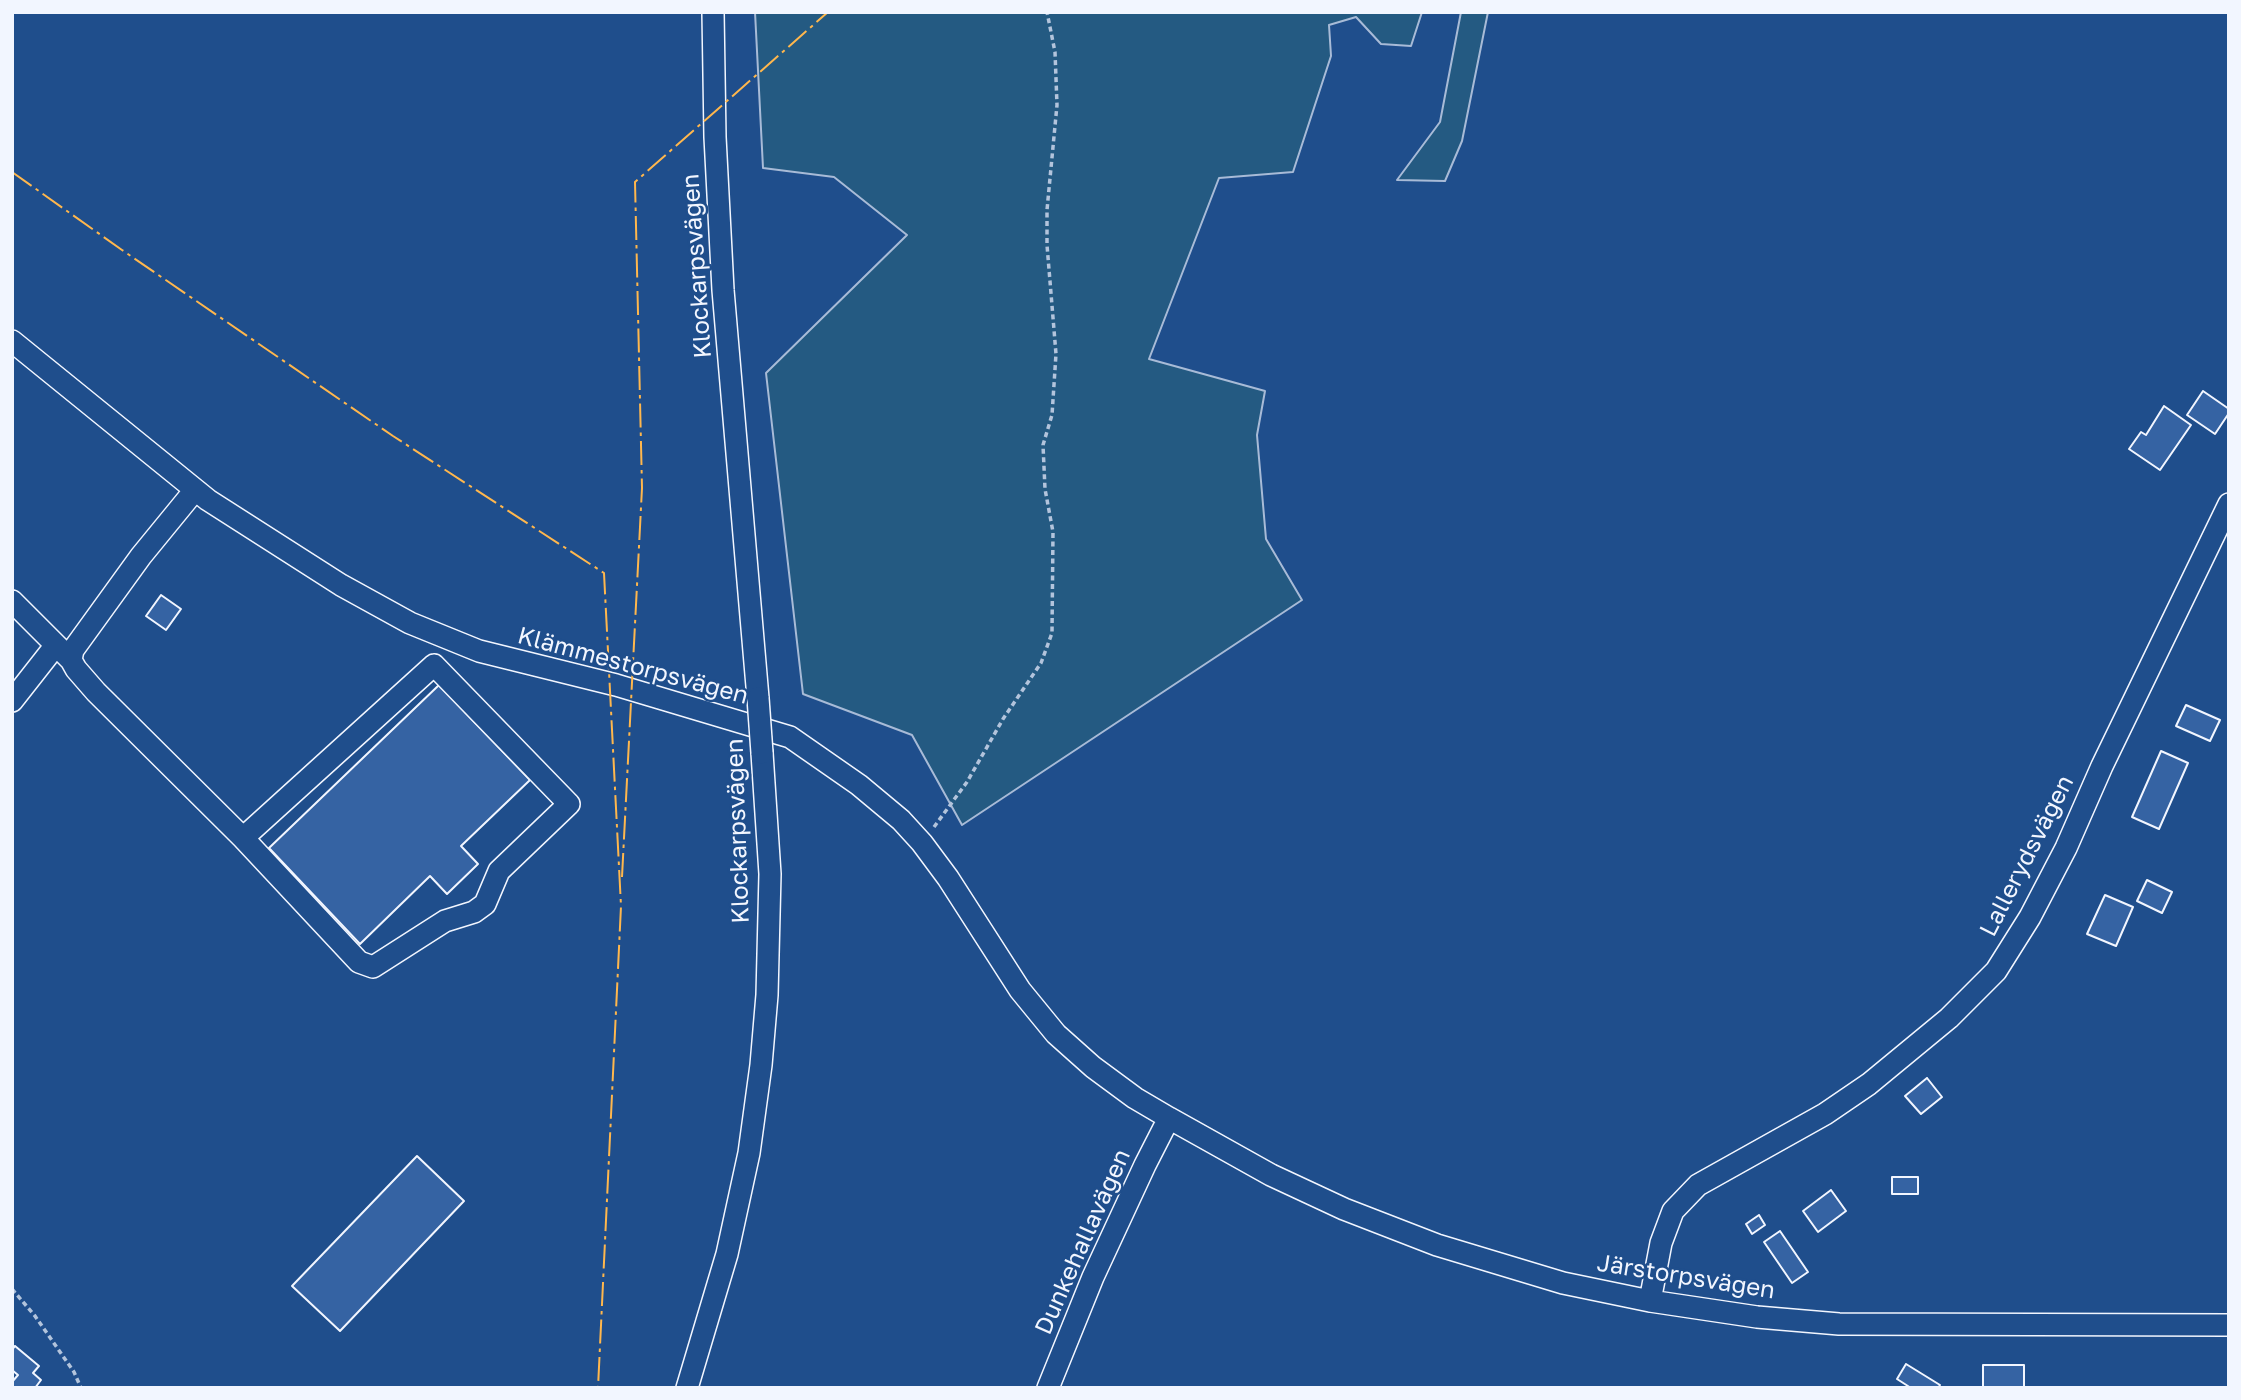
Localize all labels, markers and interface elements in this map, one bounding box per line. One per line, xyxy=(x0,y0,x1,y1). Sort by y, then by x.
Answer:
street label: Klockarpsvägen xyxy=(676,173,718,359)
street label: Klämmestorpsvägen xyxy=(515,621,751,711)
street label: Klockarpsvägen xyxy=(720,738,756,924)
street label: Lallerydsvägen xyxy=(1974,771,2080,941)
street label: Dunkehallavägen xyxy=(1029,1145,1137,1339)
street label: Järstorpsvägen xyxy=(1595,1249,1777,1305)

